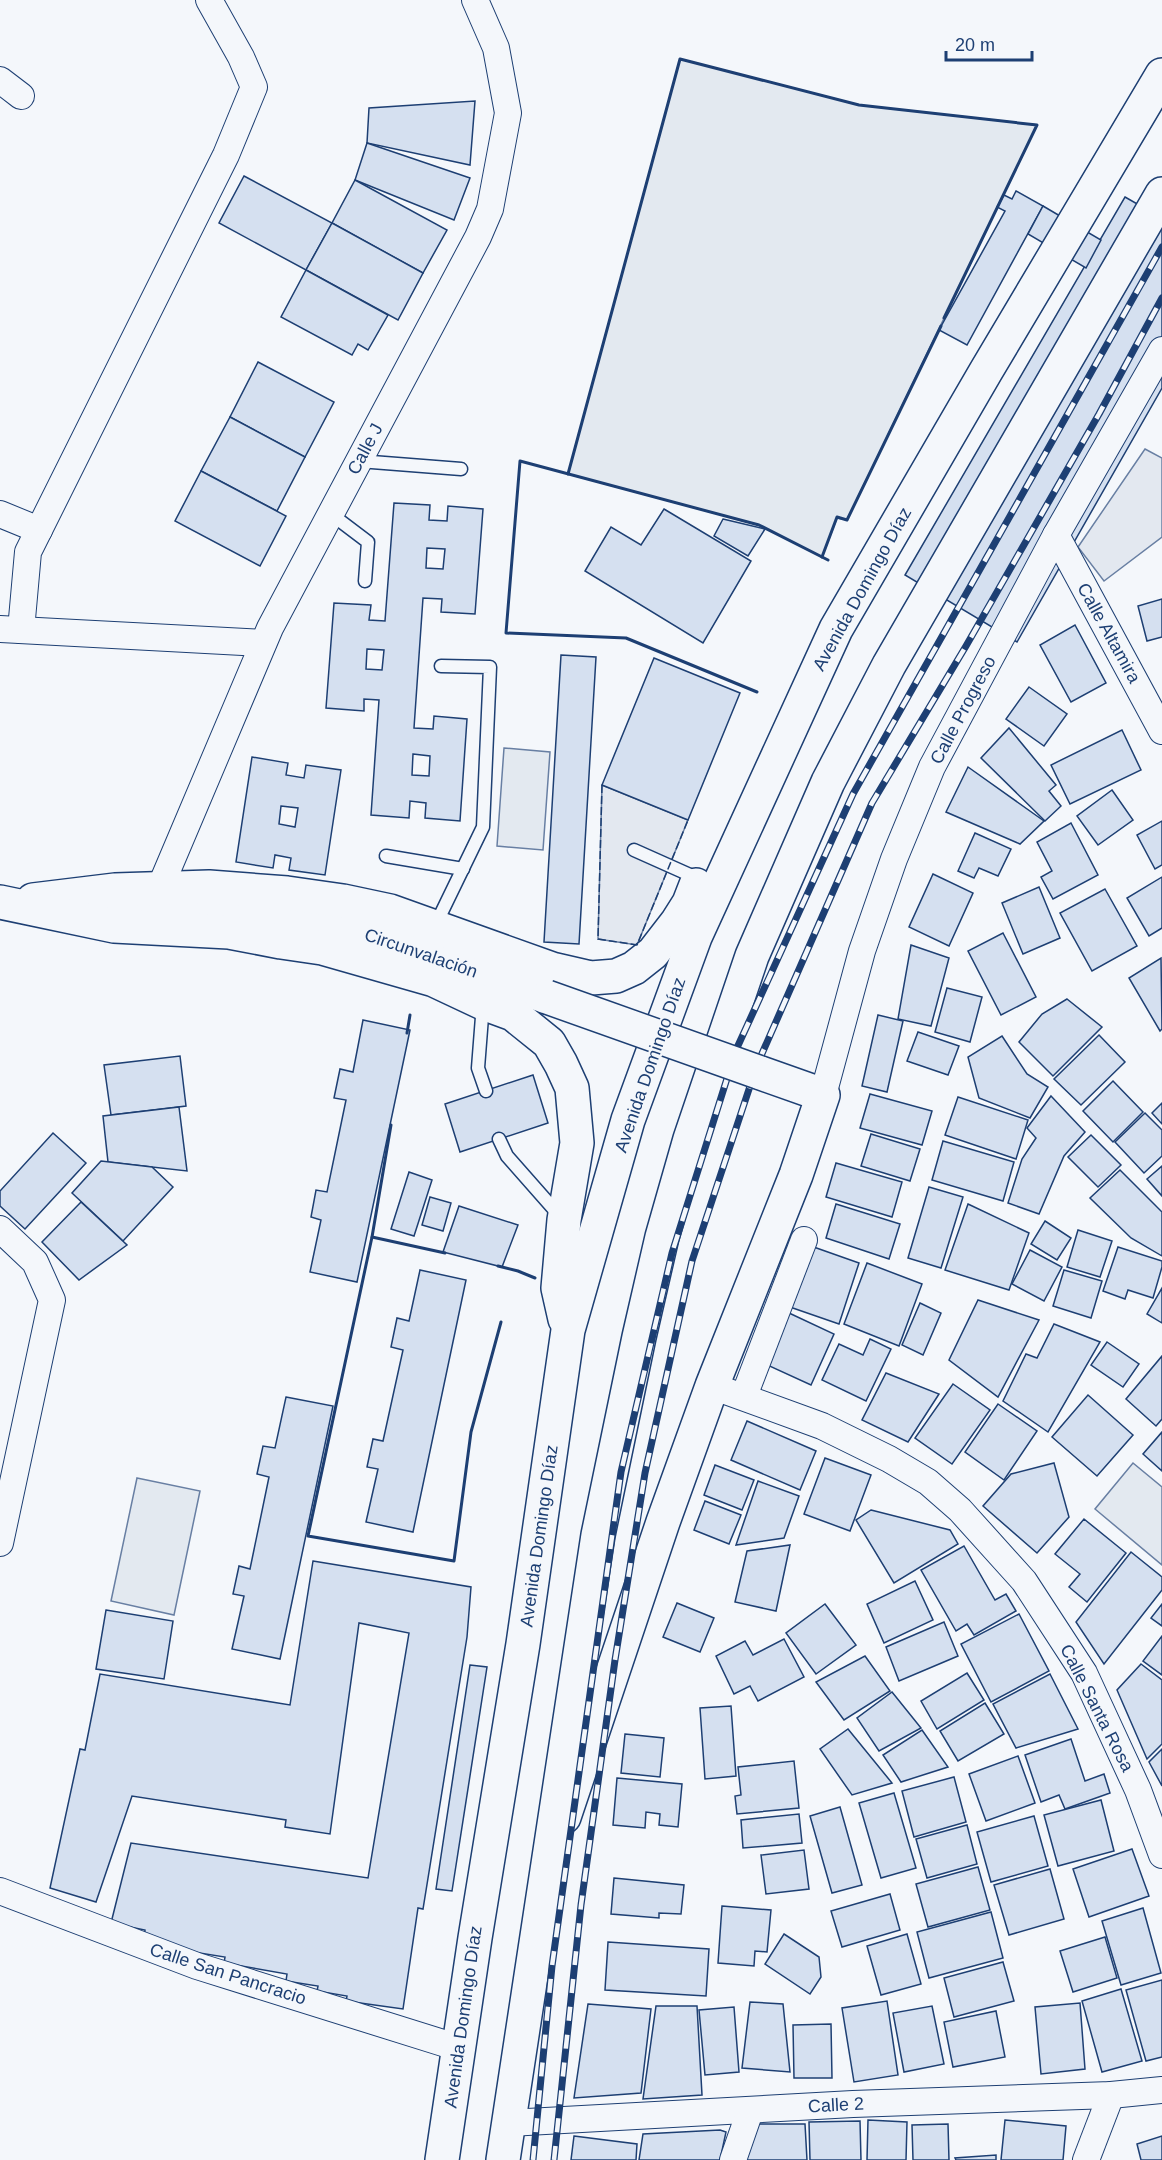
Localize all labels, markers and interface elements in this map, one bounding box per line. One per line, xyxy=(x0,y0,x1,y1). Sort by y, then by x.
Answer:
scale bar xyxy=(946,24,1032,62)
text: 20 m xyxy=(955,35,995,55)
street label: Calle J xyxy=(343,420,387,478)
street label: Avenida Domingo Díaz xyxy=(809,504,915,674)
street label: Calle Altamira xyxy=(1073,580,1145,687)
street label: Calle Progreso xyxy=(926,653,1000,767)
street label: Circunvalación xyxy=(362,924,480,982)
street label: Avenida Domingo Díaz xyxy=(611,975,689,1155)
street label: Avenida Domingo Díaz xyxy=(516,1444,562,1628)
street label: Calle Santa Rosa xyxy=(1056,1641,1138,1776)
street label: Avenida Domingo Díaz xyxy=(440,1925,486,2109)
street label: Calle San Pancracio xyxy=(147,1939,309,2009)
street label: Calle 2 xyxy=(807,2094,865,2116)

